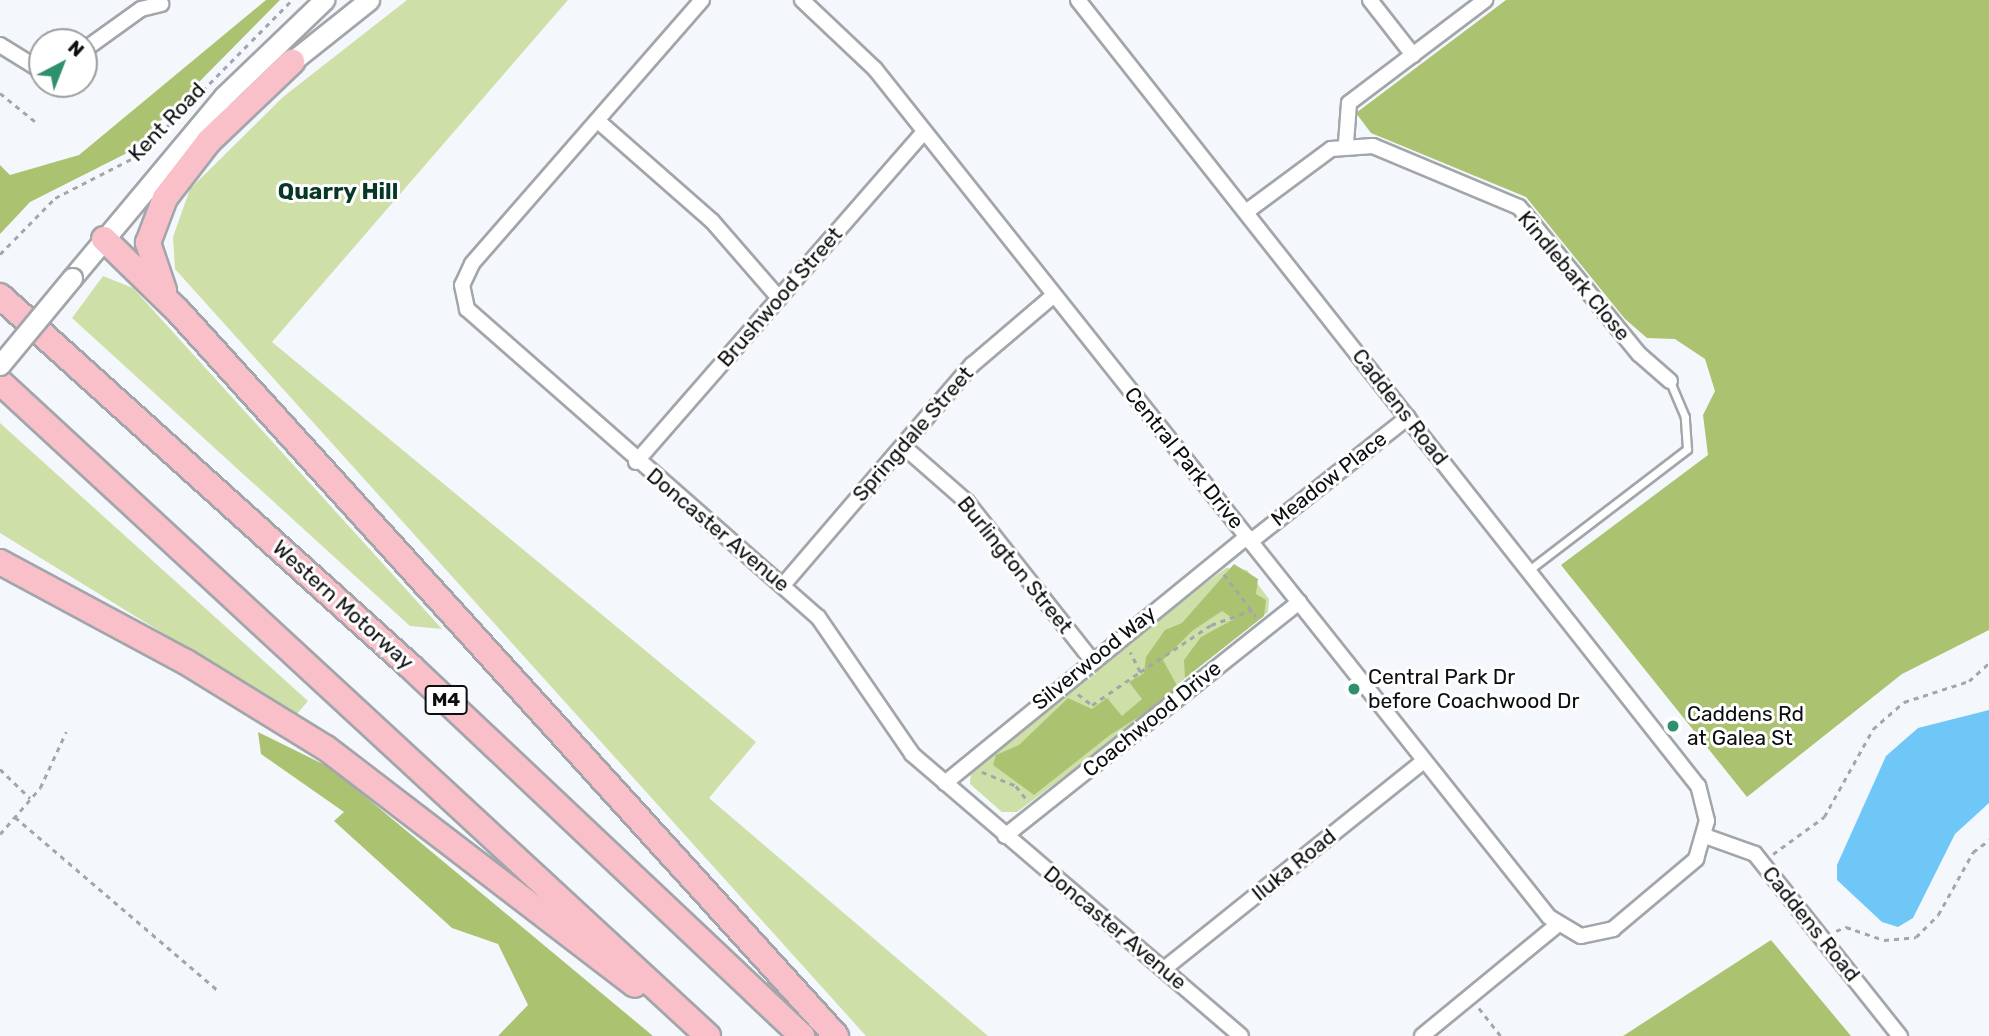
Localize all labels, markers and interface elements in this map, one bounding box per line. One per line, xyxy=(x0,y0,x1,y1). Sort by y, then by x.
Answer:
north arrow xyxy=(28,28,98,98)
text: N xyxy=(63,35,89,62)
street label: Kent Road xyxy=(123,77,211,167)
district label: Quarry Hill xyxy=(277,177,399,205)
street label: Kindlebark Close xyxy=(1512,206,1636,346)
street label: Brushwood Street xyxy=(712,222,848,372)
street label: Caddens Road xyxy=(1347,344,1453,470)
street label: Springdale Street xyxy=(847,361,979,507)
street label: Central Park Drive xyxy=(1119,382,1249,534)
street label: Meadow Place xyxy=(1266,426,1392,532)
street label: Doncaster Avenue xyxy=(641,463,795,597)
street label: Burlington Street xyxy=(952,491,1078,639)
street label: Western Motorway xyxy=(267,535,419,675)
street label: Silverwood Way xyxy=(1027,600,1161,716)
street label: Coachwood Drive xyxy=(1078,655,1226,783)
place label: Central Park Dr before Coachwood Dr xyxy=(1368,664,1579,714)
marker: Central Park Dr before Coachwood Dr xyxy=(1346,681,1362,697)
road number: M4 xyxy=(423,684,469,716)
place label: Caddens Rd at Galea St xyxy=(1687,701,1804,751)
marker: Caddens Rd at Galea St xyxy=(1665,718,1681,734)
street label: Iluka Road xyxy=(1247,824,1341,906)
street label: Doncaster Avenue xyxy=(1038,861,1192,995)
street label: Caddens Road xyxy=(1757,861,1865,987)

